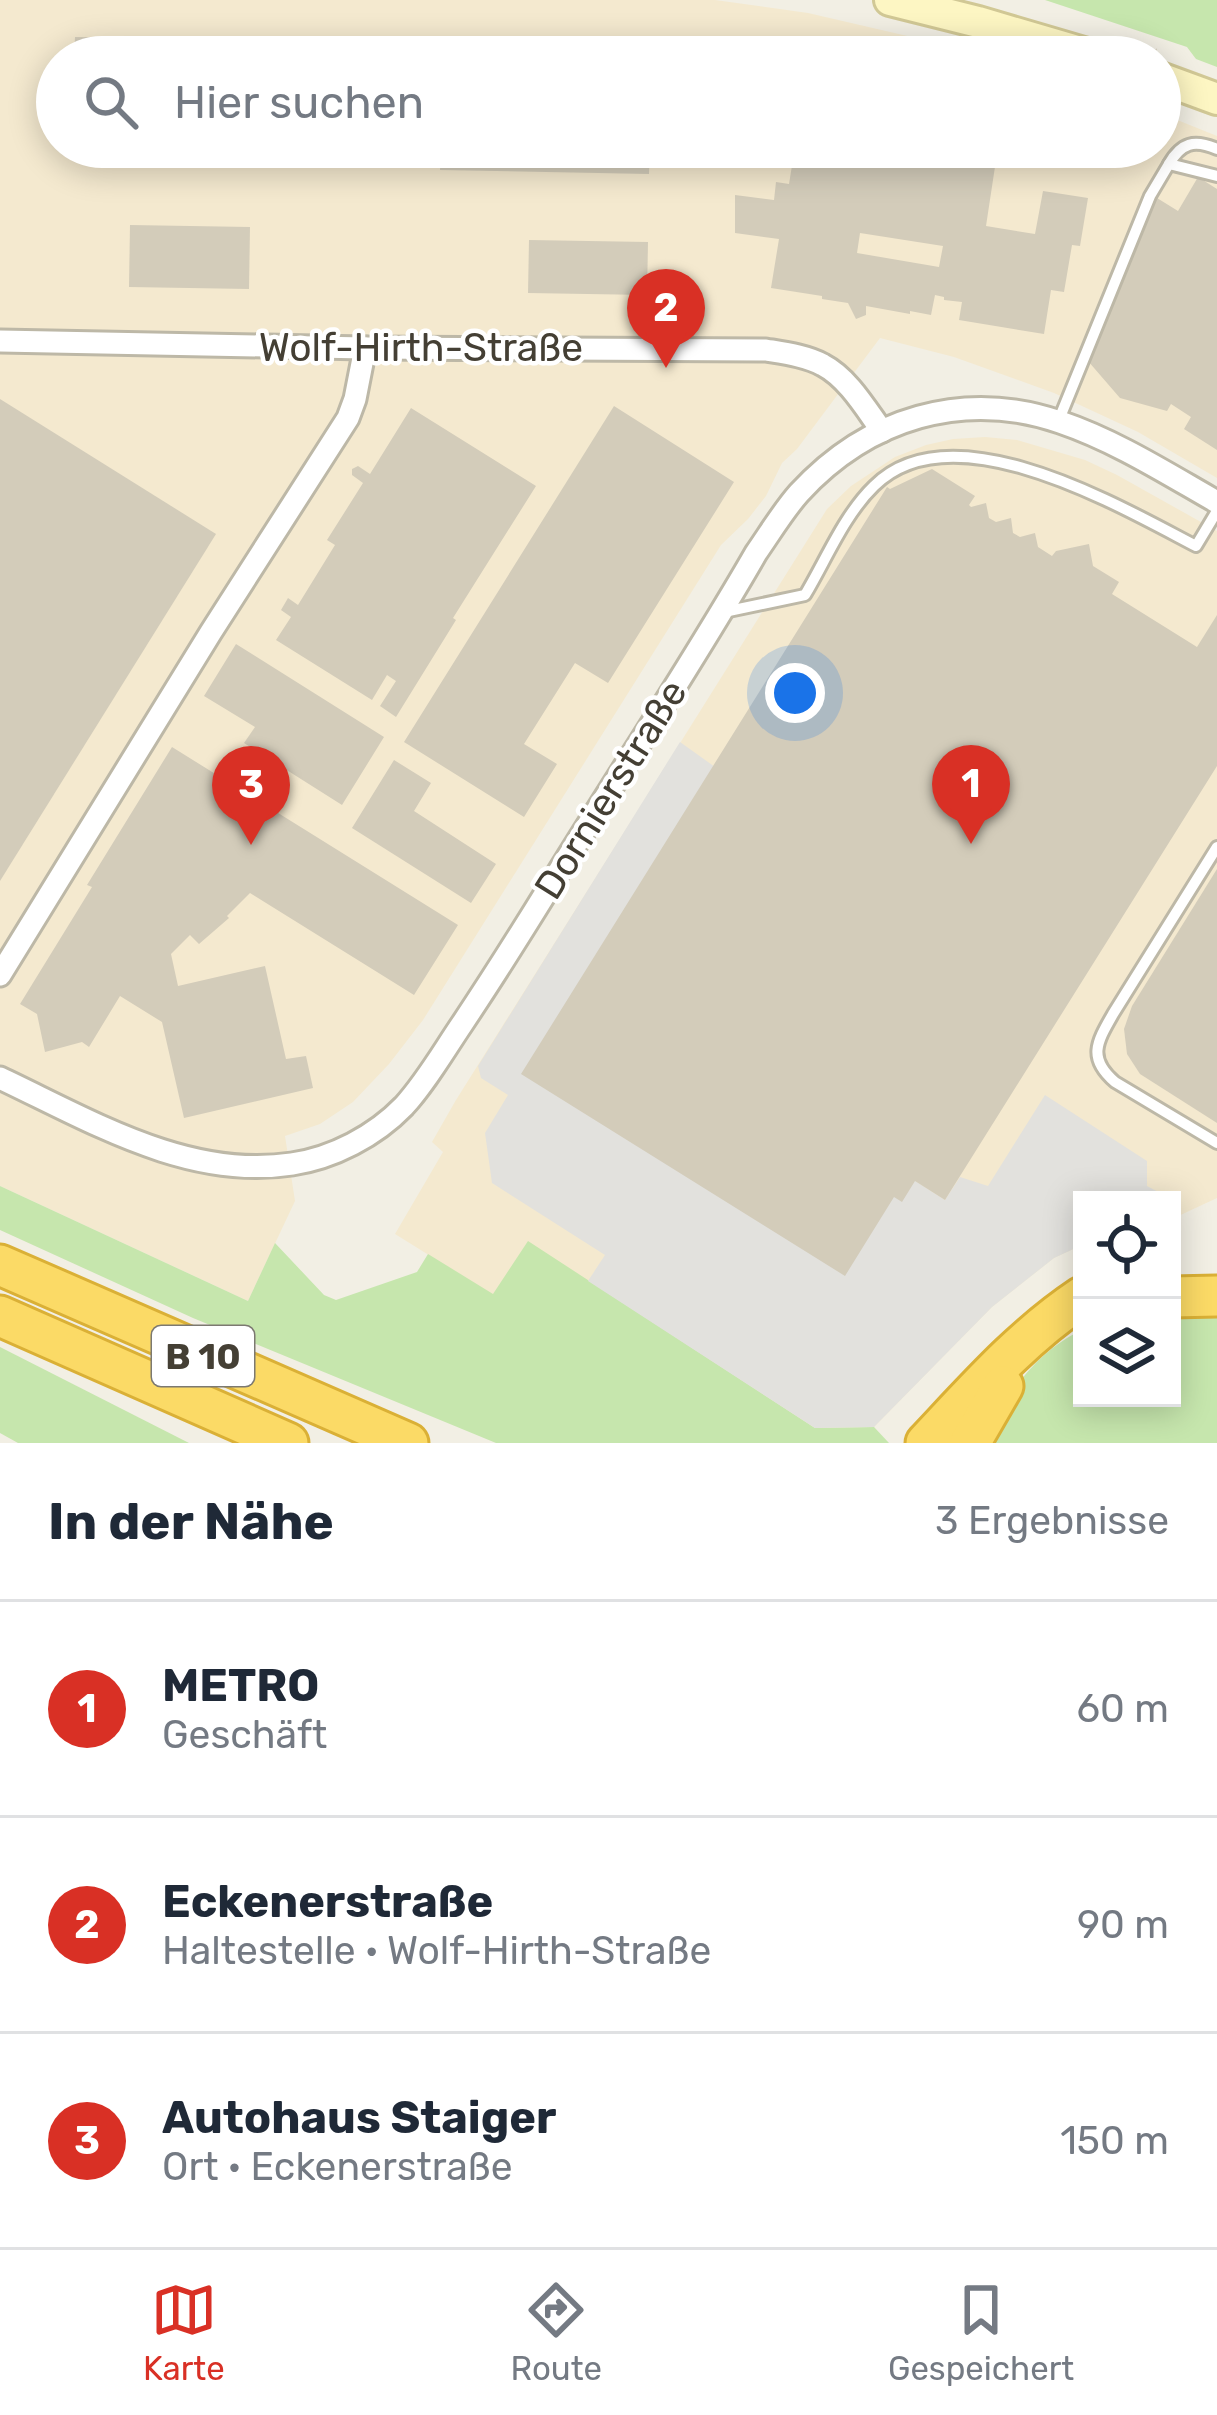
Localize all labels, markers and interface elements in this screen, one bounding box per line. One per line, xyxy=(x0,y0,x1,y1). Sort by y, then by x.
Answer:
search box xyxy=(36,36,1181,168)
icon: search xyxy=(78,69,144,135)
text: Hier suchen xyxy=(174,76,424,129)
pin: 2 xyxy=(627,269,705,368)
street label: Wolf-Hirth-Straße xyxy=(259,325,583,371)
your location xyxy=(765,663,825,723)
street label: Dornierstraße xyxy=(525,671,697,908)
pin: 1 xyxy=(932,745,1010,844)
pin: 3 xyxy=(212,746,290,845)
map controls xyxy=(1073,1191,1181,1407)
button: locate xyxy=(1073,1191,1181,1299)
button: layers xyxy=(1073,1299,1181,1407)
road number: B 10 xyxy=(152,1326,254,1386)
text: In der Nähe xyxy=(48,1491,334,1552)
text: 3 Ergebnisse xyxy=(935,1498,1169,1544)
text: METRO xyxy=(162,1659,319,1712)
text: 1 xyxy=(77,1686,97,1732)
text: 60 m xyxy=(1076,1686,1169,1732)
text: Geschäft xyxy=(162,1712,327,1758)
text: Eckenerstraße xyxy=(162,1875,493,1928)
text: 2 xyxy=(74,1902,100,1948)
text: 90 m xyxy=(1077,1902,1169,1948)
text: Haltestelle · Wolf-Hirth-Straße xyxy=(162,1928,711,1974)
text: Autohaus Staiger xyxy=(162,2091,556,2144)
text: 3 xyxy=(74,2118,100,2164)
text: 150 m xyxy=(1060,2118,1169,2164)
text: Ort · Eckenerstraße xyxy=(162,2144,513,2190)
tab: Karte xyxy=(143,2277,225,2388)
tab: Route xyxy=(510,2277,602,2388)
tab: Gespeichert xyxy=(888,2277,1074,2388)

